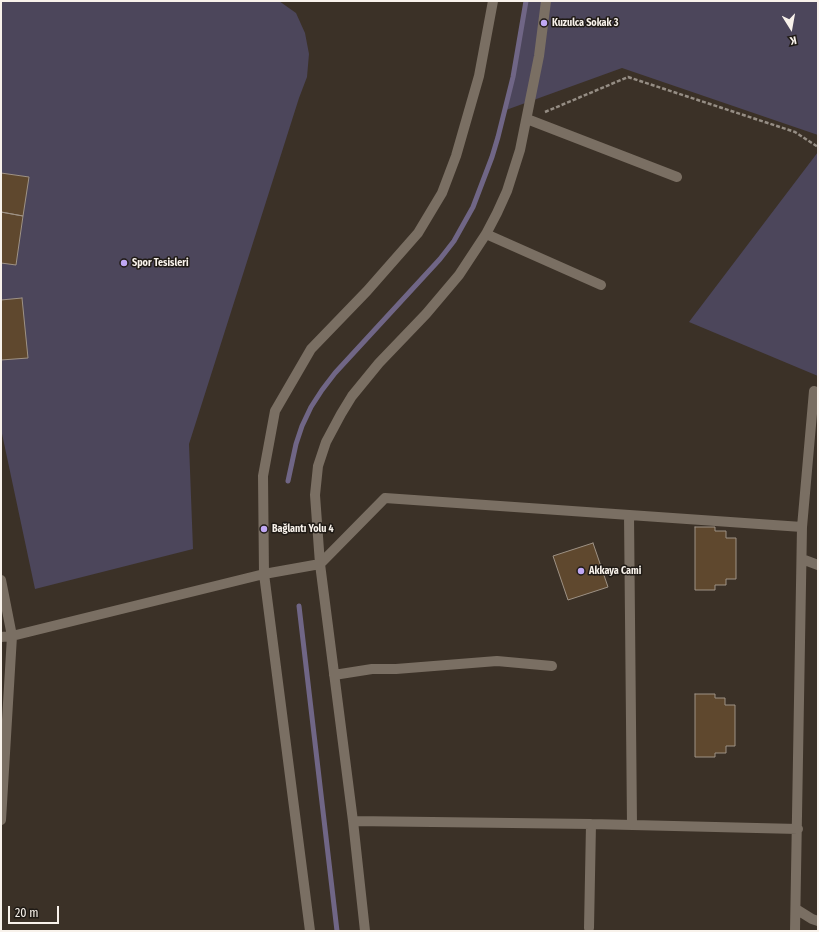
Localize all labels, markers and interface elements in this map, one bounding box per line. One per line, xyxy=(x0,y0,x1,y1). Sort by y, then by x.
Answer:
north arrow xyxy=(771,8,811,48)
place label: Kuzulca Sokak 3 xyxy=(552,17,618,29)
marker: Kuzulca Sokak 3 xyxy=(539,18,549,28)
text: K xyxy=(789,33,798,47)
place label: Spor Tesisleri xyxy=(132,257,188,269)
marker: Spor Tesisleri xyxy=(119,258,129,268)
place label: Bağlantı Yolu 4 xyxy=(272,523,334,535)
marker: Bağlantı Yolu 4 xyxy=(259,524,269,534)
place label: Akkaya Cami xyxy=(589,565,641,577)
marker: Akkaya Cami xyxy=(576,566,586,576)
scale bar xyxy=(10,898,61,924)
text: 20 m xyxy=(15,906,39,920)

